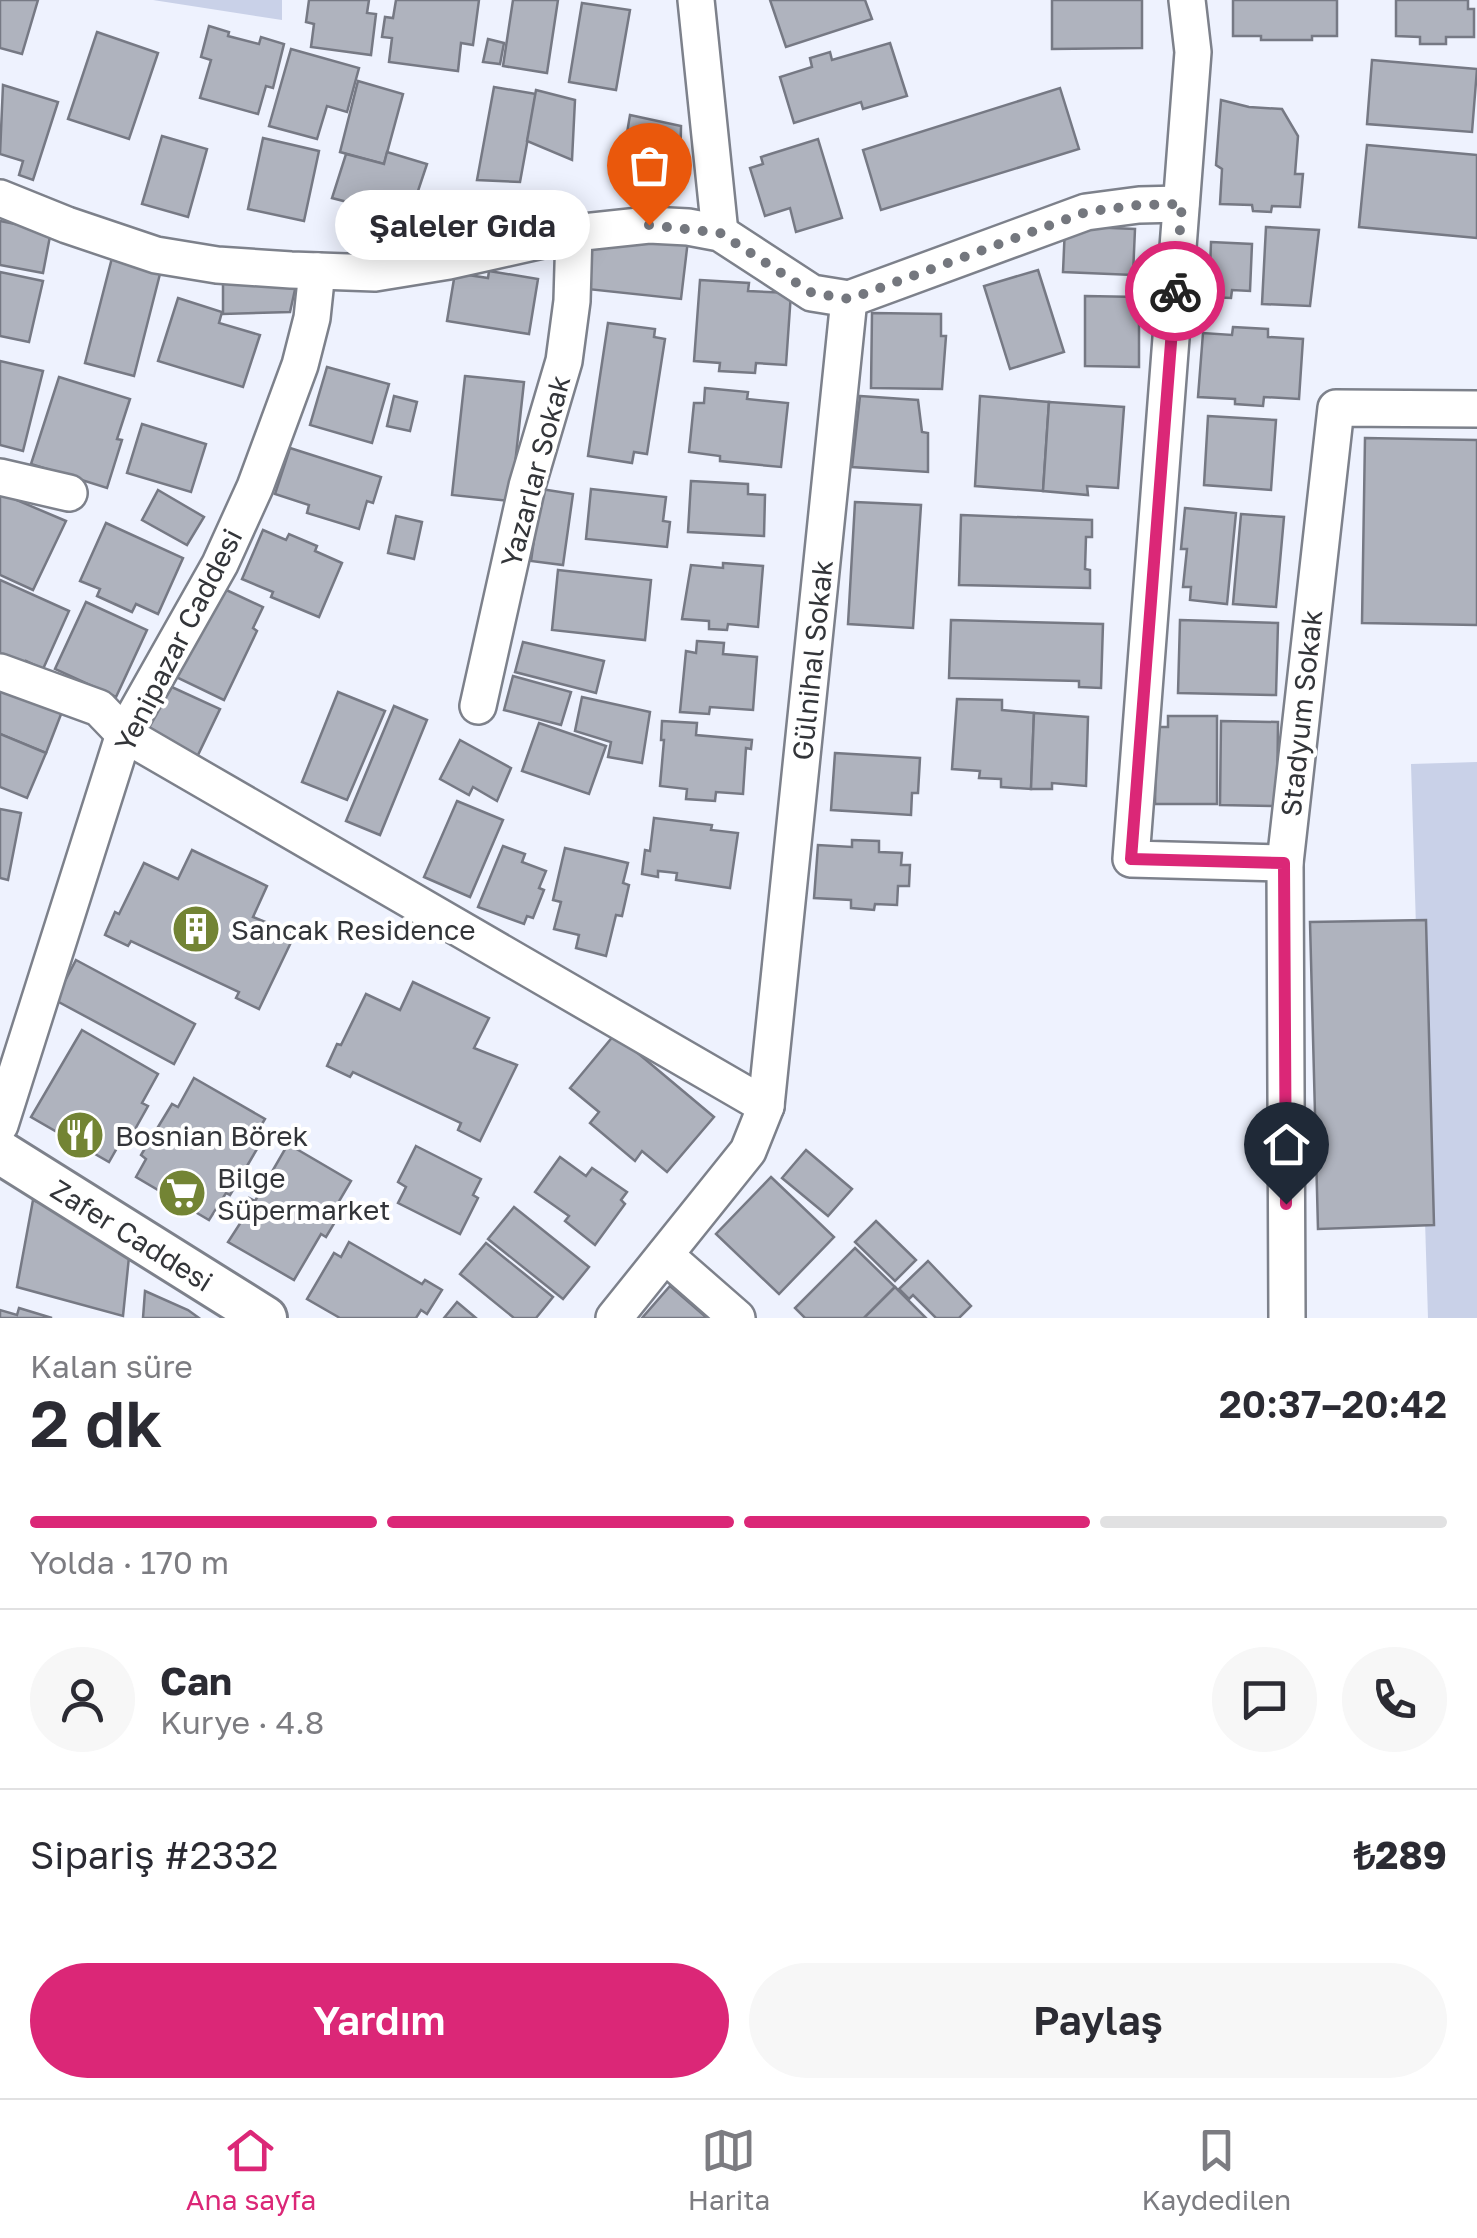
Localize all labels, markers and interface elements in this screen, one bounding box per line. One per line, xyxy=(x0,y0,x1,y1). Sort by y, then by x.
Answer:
pin xyxy=(607,123,692,226)
icon: bag xyxy=(622,138,677,193)
callout: Şaleler Gıda xyxy=(334,190,589,260)
text: Şaleler Gıda xyxy=(369,206,556,244)
courier xyxy=(1125,241,1225,341)
icon: bike xyxy=(1148,264,1203,319)
street label: Yazarlar Sokak xyxy=(494,371,576,570)
street label: Yenipazar Caddesi xyxy=(108,523,248,757)
street label: Gülnihal Sokak xyxy=(785,558,839,762)
street label: Stadyum Sokak xyxy=(1274,608,1328,818)
building icon: Sancak Residence xyxy=(170,903,222,955)
place label: Sancak Residence xyxy=(231,913,475,946)
pin xyxy=(1244,1102,1329,1205)
restaurant icon: Bosnian Börek xyxy=(54,1109,106,1161)
icon: home xyxy=(1259,1117,1314,1172)
place label: Bosnian Börek xyxy=(115,1119,309,1152)
place label: Bilge Süpermarket xyxy=(217,1161,390,1226)
supermarket icon: Bilge Süpermarket xyxy=(156,1167,208,1219)
street label: Zafer Caddesi xyxy=(45,1172,219,1298)
text: Kalan süre xyxy=(30,1347,193,1385)
text: 20:37–20:42 xyxy=(1219,1381,1447,1426)
text: 2 dk xyxy=(30,1383,163,1461)
text: Yolda · 170 m xyxy=(30,1543,229,1581)
button: person xyxy=(30,1647,135,1752)
button: chat xyxy=(1212,1647,1317,1752)
button: phone xyxy=(1342,1647,1447,1752)
text: Can xyxy=(160,1658,232,1703)
text: Kurye · 4.8 xyxy=(160,1703,324,1741)
text: Sipariş #2332 xyxy=(30,1832,278,1877)
text: ₺289 xyxy=(1354,1832,1447,1877)
button: Yardım xyxy=(30,1963,729,2078)
button: Paylaş xyxy=(749,1963,1447,2078)
tab: Ana sayfa xyxy=(186,2123,316,2216)
tab: Harita xyxy=(688,2123,770,2216)
tab: Kaydedilen xyxy=(1142,2123,1291,2216)

